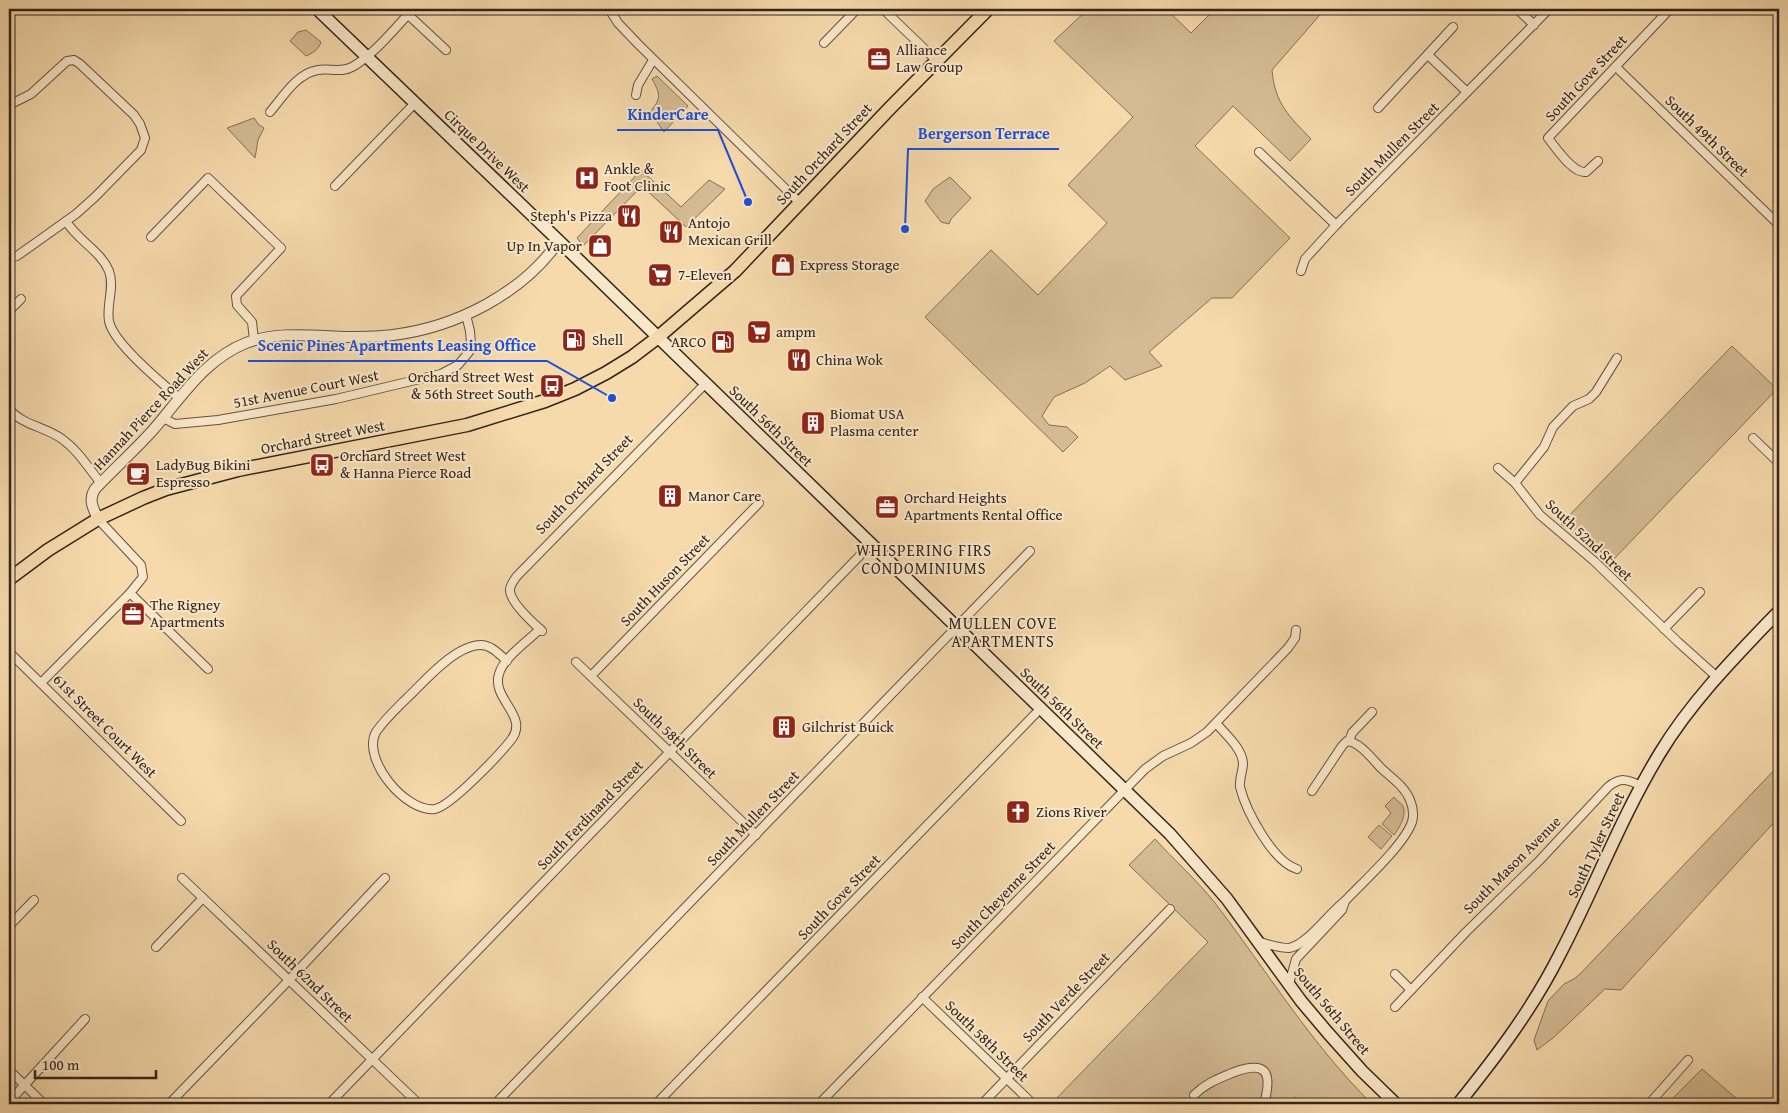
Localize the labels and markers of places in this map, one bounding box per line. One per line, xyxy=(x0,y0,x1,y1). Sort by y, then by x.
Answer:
place label: Alliance Law Group xyxy=(896,39,963,77)
office icon: Alliance Law Group xyxy=(866,46,892,72)
callout: KinderCare xyxy=(617,99,718,130)
callout: Bergerson Terrace xyxy=(908,118,1059,149)
place label: Ankle & Foot Clinic xyxy=(604,158,671,196)
hospital icon: Ankle & Foot Clinic xyxy=(574,165,600,191)
restaurant icon: Steph's Pizza xyxy=(616,203,642,229)
place label: Steph's Pizza xyxy=(530,205,612,226)
place label: Antojo Mexican Grill xyxy=(688,212,772,250)
restaurant icon: Antojo Mexican Grill xyxy=(658,219,684,245)
shop icon: Up In Vapor xyxy=(587,233,613,259)
place label: Up In Vapor xyxy=(506,235,582,256)
shop icon: Express Storage xyxy=(770,252,796,278)
place label: Express Storage xyxy=(800,254,899,275)
supermarket icon: 7-Eleven xyxy=(647,262,673,288)
place label: 7-Eleven xyxy=(678,264,732,285)
supermarket icon: ampm xyxy=(746,319,772,345)
place label: ampm xyxy=(776,321,816,342)
fuel station icon: Shell xyxy=(561,327,587,353)
place label: Shell xyxy=(592,329,623,350)
fuel station icon: ARCO xyxy=(710,329,736,355)
callout: Scenic Pines Apartments Leasing Office xyxy=(248,330,547,361)
place label: ARCO xyxy=(671,331,706,352)
restaurant icon: China Wok xyxy=(786,347,812,373)
place label: China Wok xyxy=(816,349,883,370)
place label: Orchard Street West & 56th Street South xyxy=(408,366,535,404)
bus stop icon: Orchard Street West & 56th Street South xyxy=(539,373,565,399)
place label: Biomat USA Plasma center xyxy=(830,403,919,441)
building icon: Biomat USA Plasma center xyxy=(800,410,826,436)
place label: Orchard Street West & Hanna Pierce Road xyxy=(340,445,471,483)
bus stop icon: Orchard Street West & Hanna Pierce Road xyxy=(309,452,335,478)
place label: LadyBug Bikini Espresso xyxy=(156,454,250,492)
cafe icon: LadyBug Bikini Espresso xyxy=(125,461,151,487)
building icon: Manor Care xyxy=(657,483,683,509)
place label: Manor Care xyxy=(688,485,761,506)
place label: Orchard Heights Apartments Rental Office xyxy=(904,487,1063,525)
office icon: Orchard Heights Apartments Rental Office xyxy=(874,494,900,520)
place label: The Rigney Apartments xyxy=(150,594,225,632)
office icon: The Rigney Apartments xyxy=(120,601,146,627)
building icon: Gilchrist Buick xyxy=(771,714,797,740)
place label: Gilchrist Buick xyxy=(802,716,894,737)
church icon: Zions River xyxy=(1005,799,1031,825)
place label: Zions River xyxy=(1036,801,1107,822)

